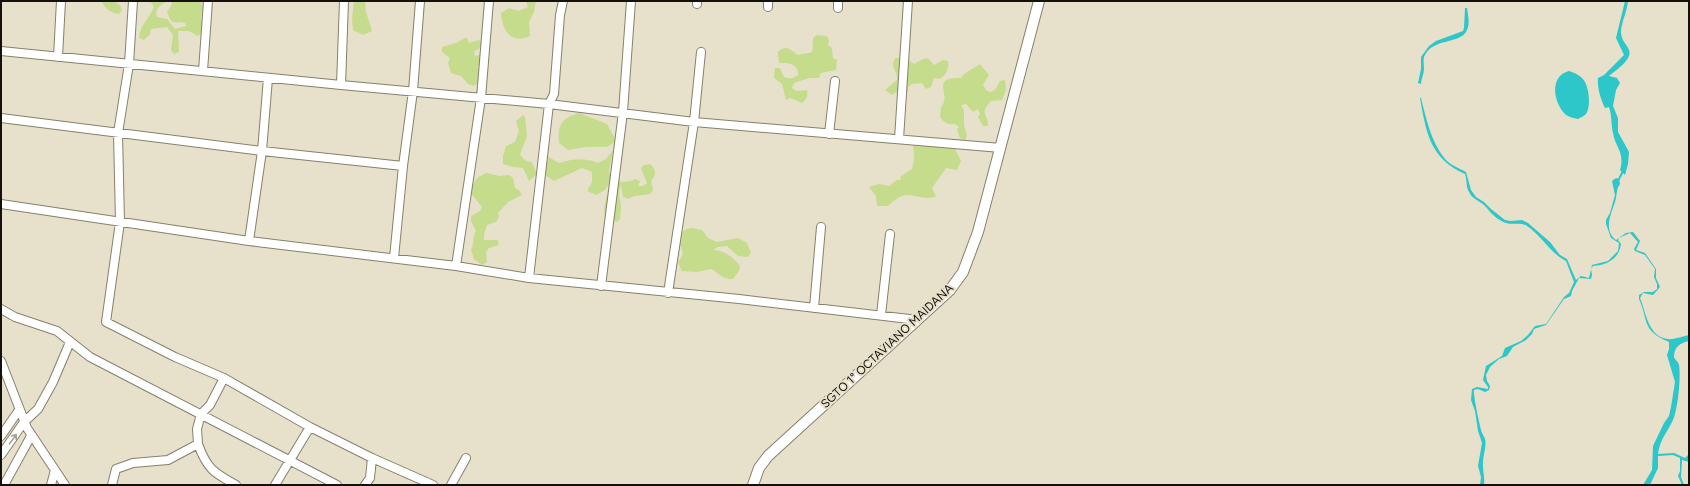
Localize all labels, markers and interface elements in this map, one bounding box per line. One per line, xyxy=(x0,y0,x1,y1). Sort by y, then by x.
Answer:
street label: SGTO 1° OCTAVIANO MAIDANA xyxy=(818,281,956,411)
one-way arrow xyxy=(9,433,17,444)

